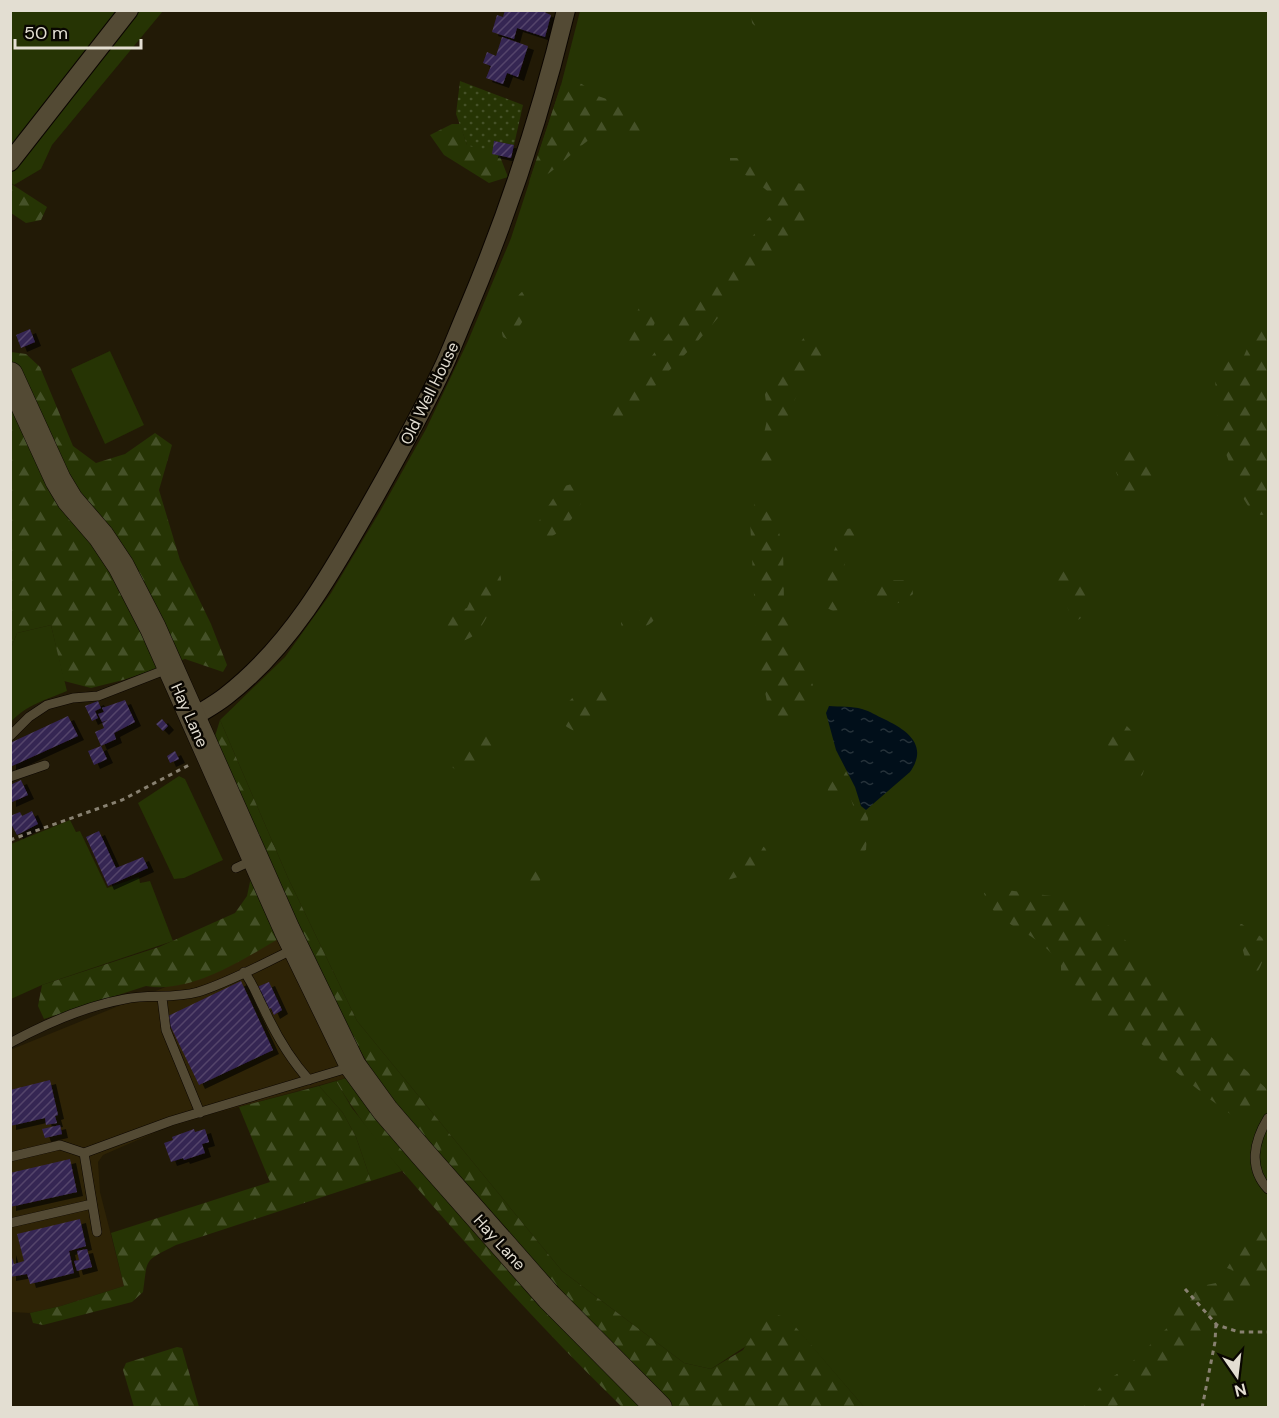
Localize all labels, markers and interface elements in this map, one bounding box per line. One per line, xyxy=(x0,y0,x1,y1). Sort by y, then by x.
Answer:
scale bar xyxy=(15,12,141,50)
text: 50 m xyxy=(24,21,68,45)
street label: Old Well House xyxy=(395,338,463,448)
street label: Hay Lane xyxy=(166,680,213,750)
street label: Hay Lane xyxy=(469,1210,530,1275)
north arrow xyxy=(1207,1346,1267,1406)
text: N xyxy=(1232,1378,1249,1402)

